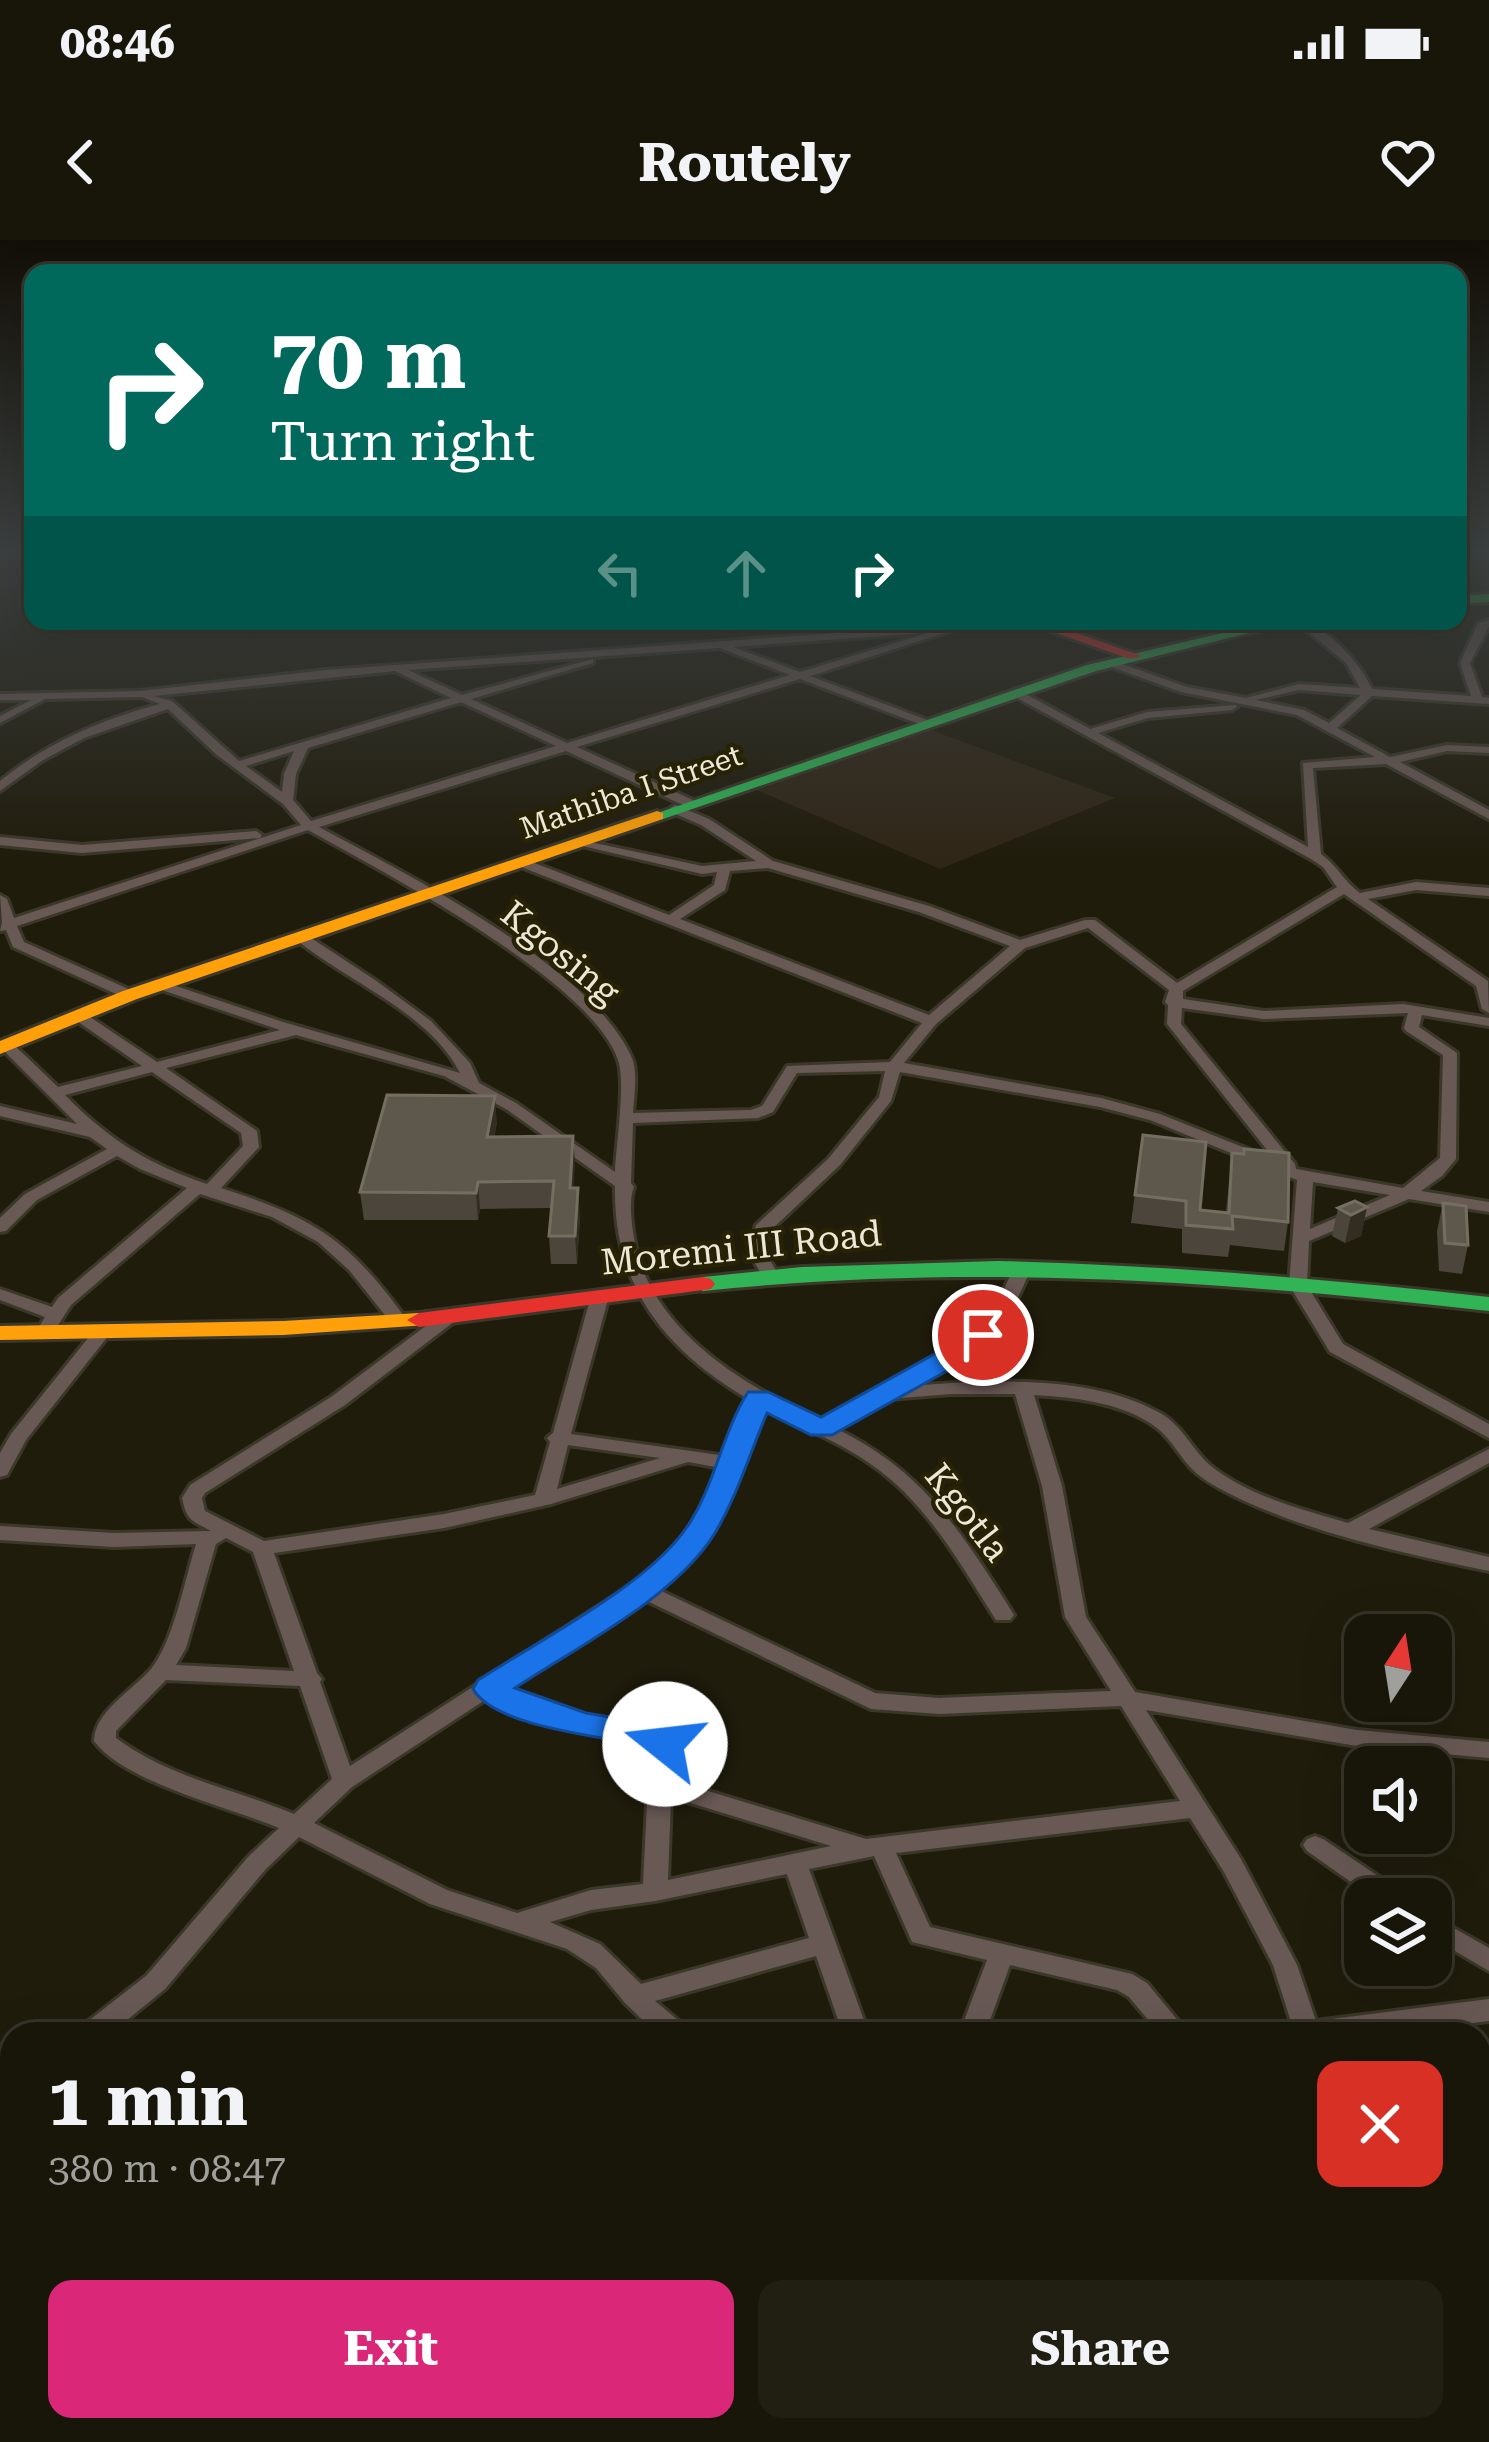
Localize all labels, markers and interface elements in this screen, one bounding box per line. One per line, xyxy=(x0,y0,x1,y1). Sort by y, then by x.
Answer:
text: 08:46 xyxy=(60,16,175,69)
icon: back xyxy=(48,129,114,195)
icon: heart xyxy=(1375,129,1441,195)
text: Routely xyxy=(638,131,851,194)
text: 70 m xyxy=(270,310,466,408)
icon: right xyxy=(72,312,228,468)
text: Turn right xyxy=(270,410,535,473)
icon: left xyxy=(587,540,653,606)
icon: ahead xyxy=(713,540,779,606)
icon: right xyxy=(839,540,905,606)
street label: Mathiba I Street xyxy=(515,737,746,846)
street label: Kgosing xyxy=(493,892,628,1014)
street label: Moremi III Road xyxy=(599,1212,883,1284)
pin xyxy=(932,1284,1034,1386)
icon: arrive xyxy=(950,1302,1016,1368)
street label: Kgotla xyxy=(916,1456,1019,1570)
north arrow xyxy=(1344,1614,1452,1722)
map controls xyxy=(1344,1614,1452,1986)
position arrow xyxy=(602,1681,728,1807)
button: sound xyxy=(1344,1746,1452,1854)
button: layers xyxy=(1344,1878,1452,1986)
text: 1 min xyxy=(48,2058,248,2143)
button: close xyxy=(1317,2061,1443,2187)
text: 380 m · 08:47 xyxy=(48,2146,286,2192)
button: Exit xyxy=(48,2280,734,2418)
button: Share xyxy=(758,2280,1443,2418)

